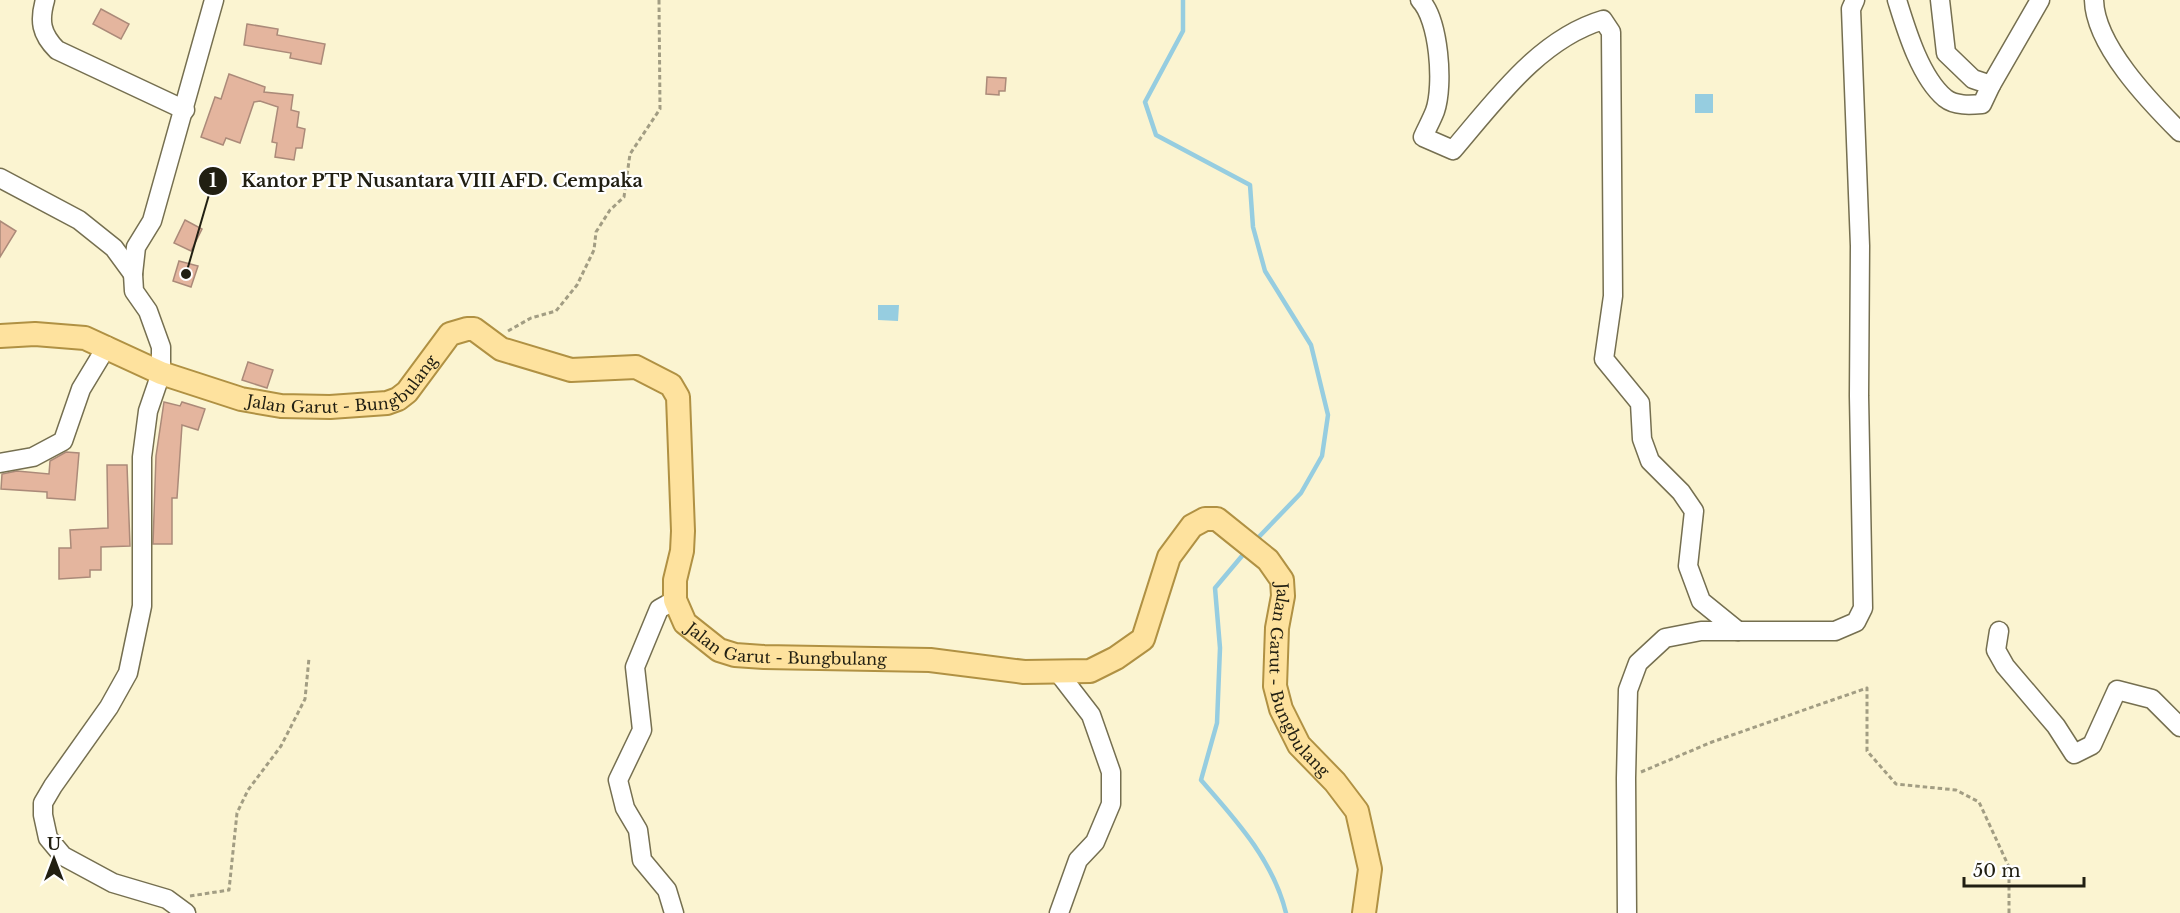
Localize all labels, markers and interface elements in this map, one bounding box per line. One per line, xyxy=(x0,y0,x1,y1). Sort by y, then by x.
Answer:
callout: Kantor PTP Nusantara VIII AFD. Cempaka xyxy=(198,163,656,199)
text: 1 xyxy=(209,170,217,192)
text: Kantor PTP Nusantara VIII AFD. Cempaka xyxy=(241,170,643,192)
street label: Jalan Garut - Bungbulang xyxy=(243,350,441,417)
street label: Jalan Garut - Bungbulang xyxy=(1265,580,1334,781)
street label: Jalan Garut - Bungbulang xyxy=(681,617,887,669)
north arrow xyxy=(24,829,84,889)
text: U xyxy=(47,834,61,854)
scale bar xyxy=(1964,850,2084,888)
text: 50 m xyxy=(1973,860,2021,882)

